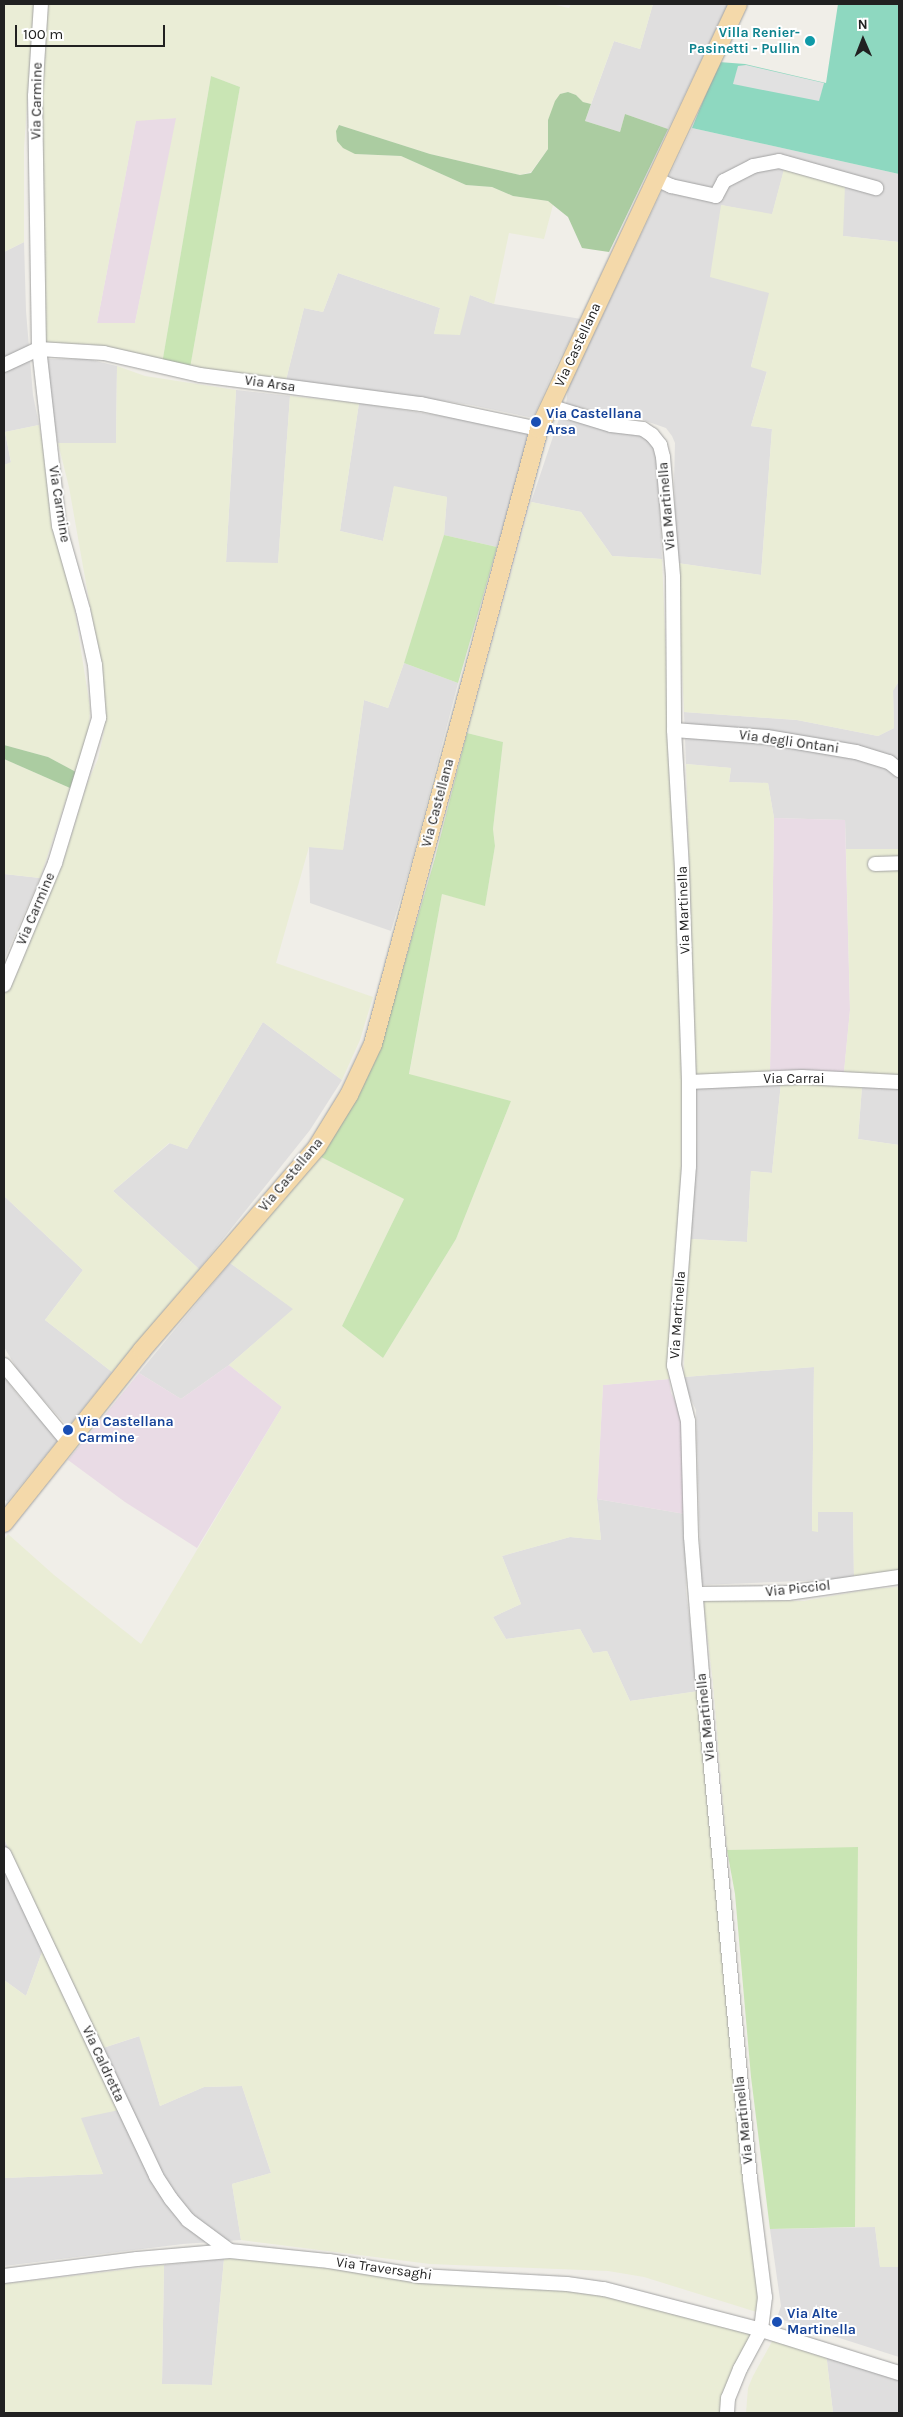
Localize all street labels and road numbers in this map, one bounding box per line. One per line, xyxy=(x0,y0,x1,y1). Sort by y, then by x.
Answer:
street label: Via Carmine xyxy=(28,62,46,140)
street label: Via Castellana xyxy=(551,300,605,390)
street label: Via Arsa xyxy=(243,372,297,396)
street label: Via Martinella xyxy=(655,461,679,551)
street label: Via Carmine xyxy=(45,464,73,544)
street label: Via degli Ontani xyxy=(738,727,840,757)
street label: Via Castellana xyxy=(418,757,458,849)
street label: Via Martinella xyxy=(674,866,694,954)
street label: Via Carmine xyxy=(13,870,59,948)
street label: Via Carrai xyxy=(763,1071,825,1087)
street label: Via Castellana xyxy=(255,1135,327,1215)
street label: Via Martinella xyxy=(667,1270,689,1360)
street label: Via Picciol xyxy=(765,1577,831,1601)
street label: Via Martinella xyxy=(693,1672,719,1762)
street label: Via Caldretta xyxy=(78,2023,128,2105)
street label: Via Martinella xyxy=(731,2075,757,2165)
street label: Via Traversaghi xyxy=(335,2254,433,2284)

